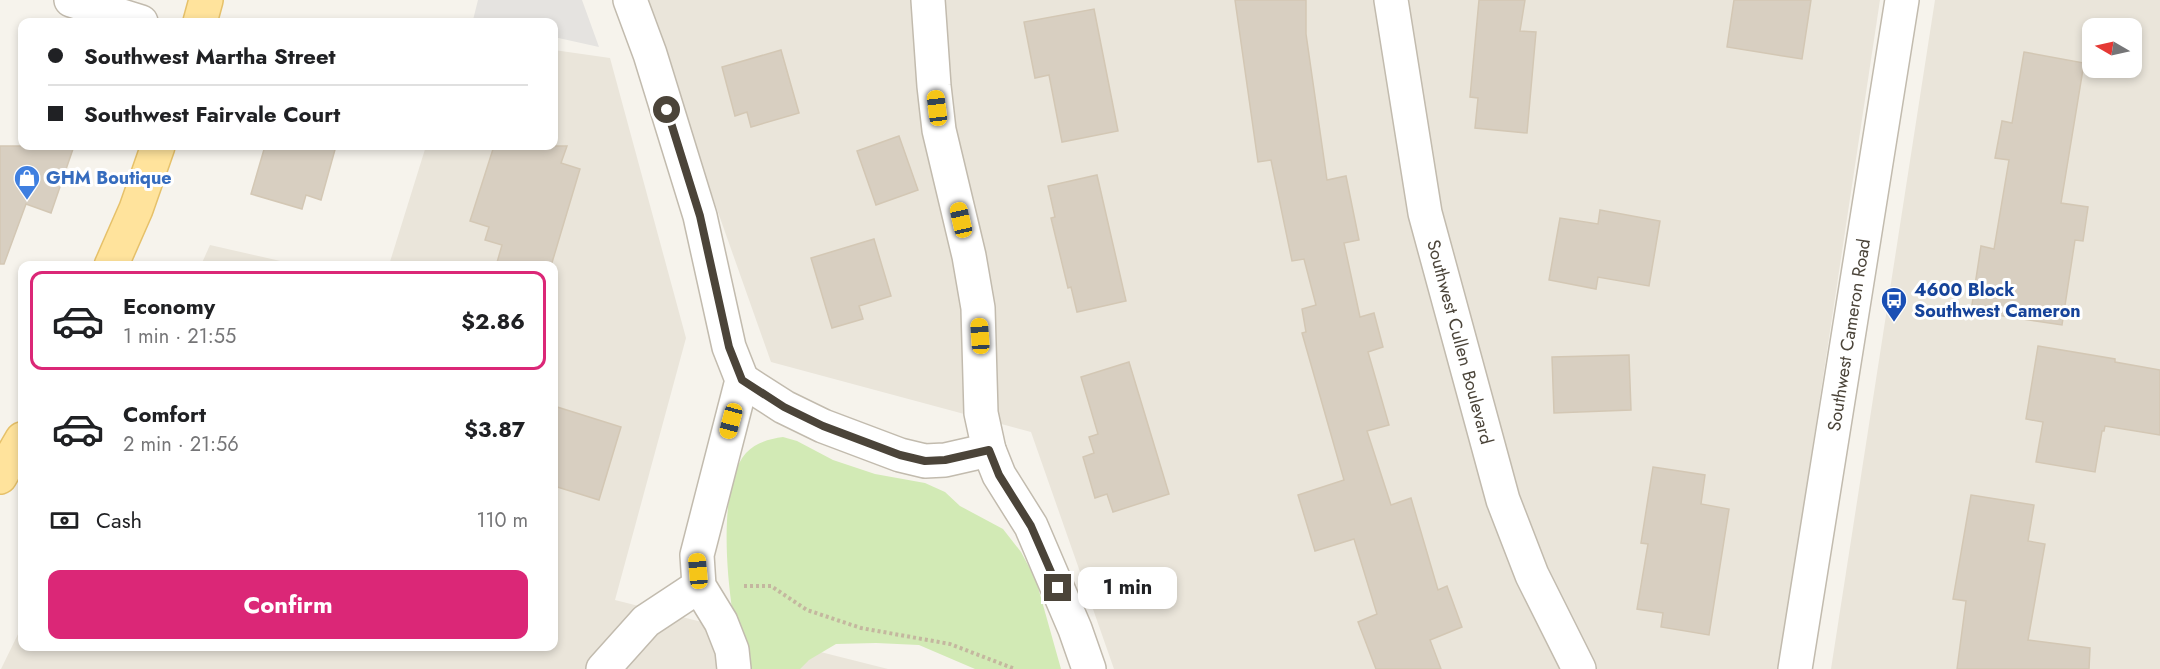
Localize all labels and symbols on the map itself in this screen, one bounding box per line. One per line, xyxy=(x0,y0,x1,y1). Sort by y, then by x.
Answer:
north arrow xyxy=(2082,18,2142,78)
car xyxy=(926,89,948,127)
route start xyxy=(653,96,680,123)
shop icon: GHM Boutique xyxy=(12,163,42,201)
place label: GHM Boutique xyxy=(46,165,172,191)
car xyxy=(948,200,974,240)
street label: Southwest Cullen Boulevard xyxy=(1420,237,1500,447)
street label: Southwest Cameron Road xyxy=(1821,237,1877,433)
place label: 4600 Block Southwest Cameron xyxy=(1914,277,2081,324)
bus stop icon: 4600 Block Southwest Cameron xyxy=(1879,285,1909,323)
car xyxy=(970,317,990,355)
car xyxy=(718,401,744,441)
car xyxy=(687,552,709,590)
callout: 1 min xyxy=(1079,567,1178,609)
route end xyxy=(1044,574,1071,601)

